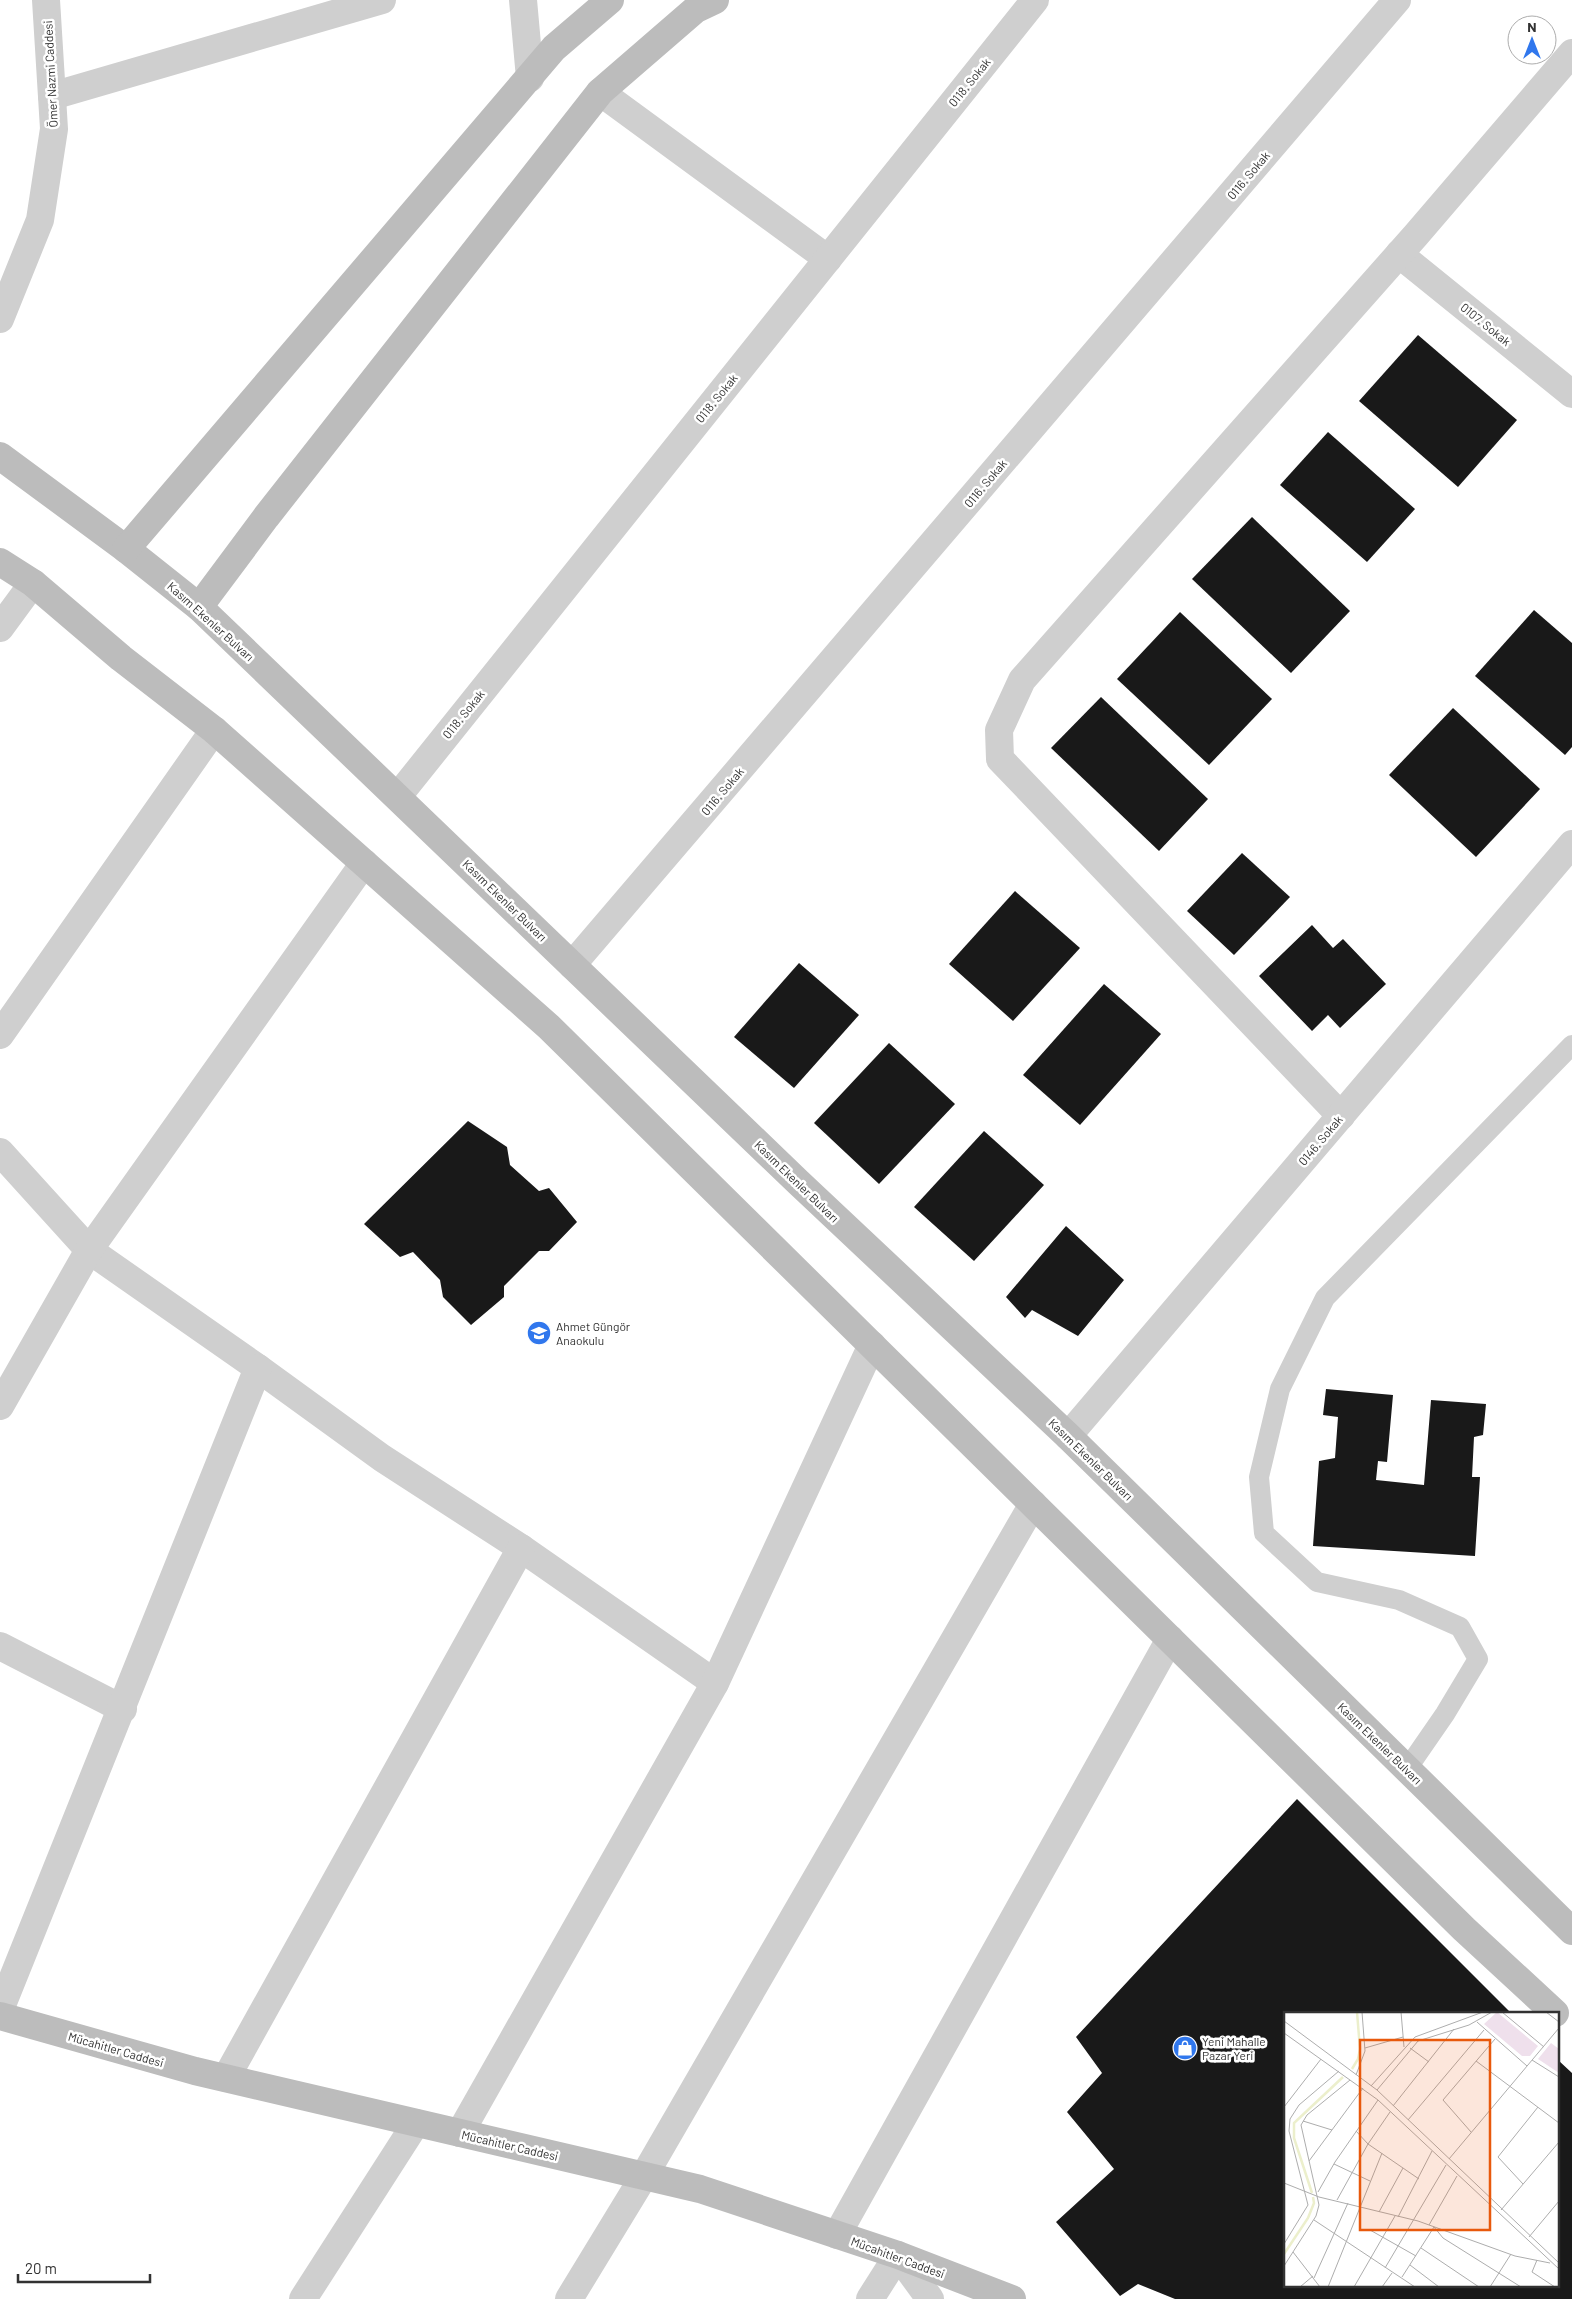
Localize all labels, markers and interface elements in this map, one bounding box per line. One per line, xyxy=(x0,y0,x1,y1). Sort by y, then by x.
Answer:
north arrow xyxy=(1507,15,1557,65)
text: N xyxy=(1527,18,1537,35)
street label: Ömer Nazmi Caddesi xyxy=(40,20,60,128)
street label: 0118. Sokak xyxy=(945,55,993,109)
street label: 0116. Sokak xyxy=(1224,148,1272,202)
street label: 0107. Sokak xyxy=(1458,300,1514,348)
street label: 0118. Sokak xyxy=(692,371,740,425)
street label: 0116. Sokak xyxy=(961,456,1009,510)
street label: Kasım Ekenler Bulvarı xyxy=(165,579,257,663)
street label: 0118. Sokak xyxy=(439,687,487,741)
street label: 0116. Sokak xyxy=(698,764,746,818)
street label: Kasım Ekenler Bulvarı xyxy=(460,856,550,944)
street label: 0146. Sokak xyxy=(1295,1112,1345,1168)
street label: Kasım Ekenler Bulvarı xyxy=(752,1137,842,1225)
place label: Ahmet Güngör Anaokulu xyxy=(556,1319,631,1347)
school or university icon: Ahmet Güngör Anaokulu xyxy=(526,1320,552,1346)
street label: Kasım Ekenler Bulvarı xyxy=(1046,1415,1136,1503)
street label: Kasım Ekenler Bulvarı xyxy=(1335,1699,1425,1787)
inset map xyxy=(1284,2012,1560,2286)
street label: Mücahitler Caddesi xyxy=(67,2029,165,2069)
place label: Yeni Mahalle Pazar Yeri xyxy=(1202,2034,1266,2062)
shop icon: Yeni Mahalle Pazar Yeri xyxy=(1172,2035,1198,2061)
street label: Mücahitler Caddesi xyxy=(460,2127,560,2163)
street label: Mücahitler Caddesi xyxy=(849,2234,947,2280)
scale bar xyxy=(18,2252,150,2284)
text: 20 m xyxy=(25,2259,57,2277)

